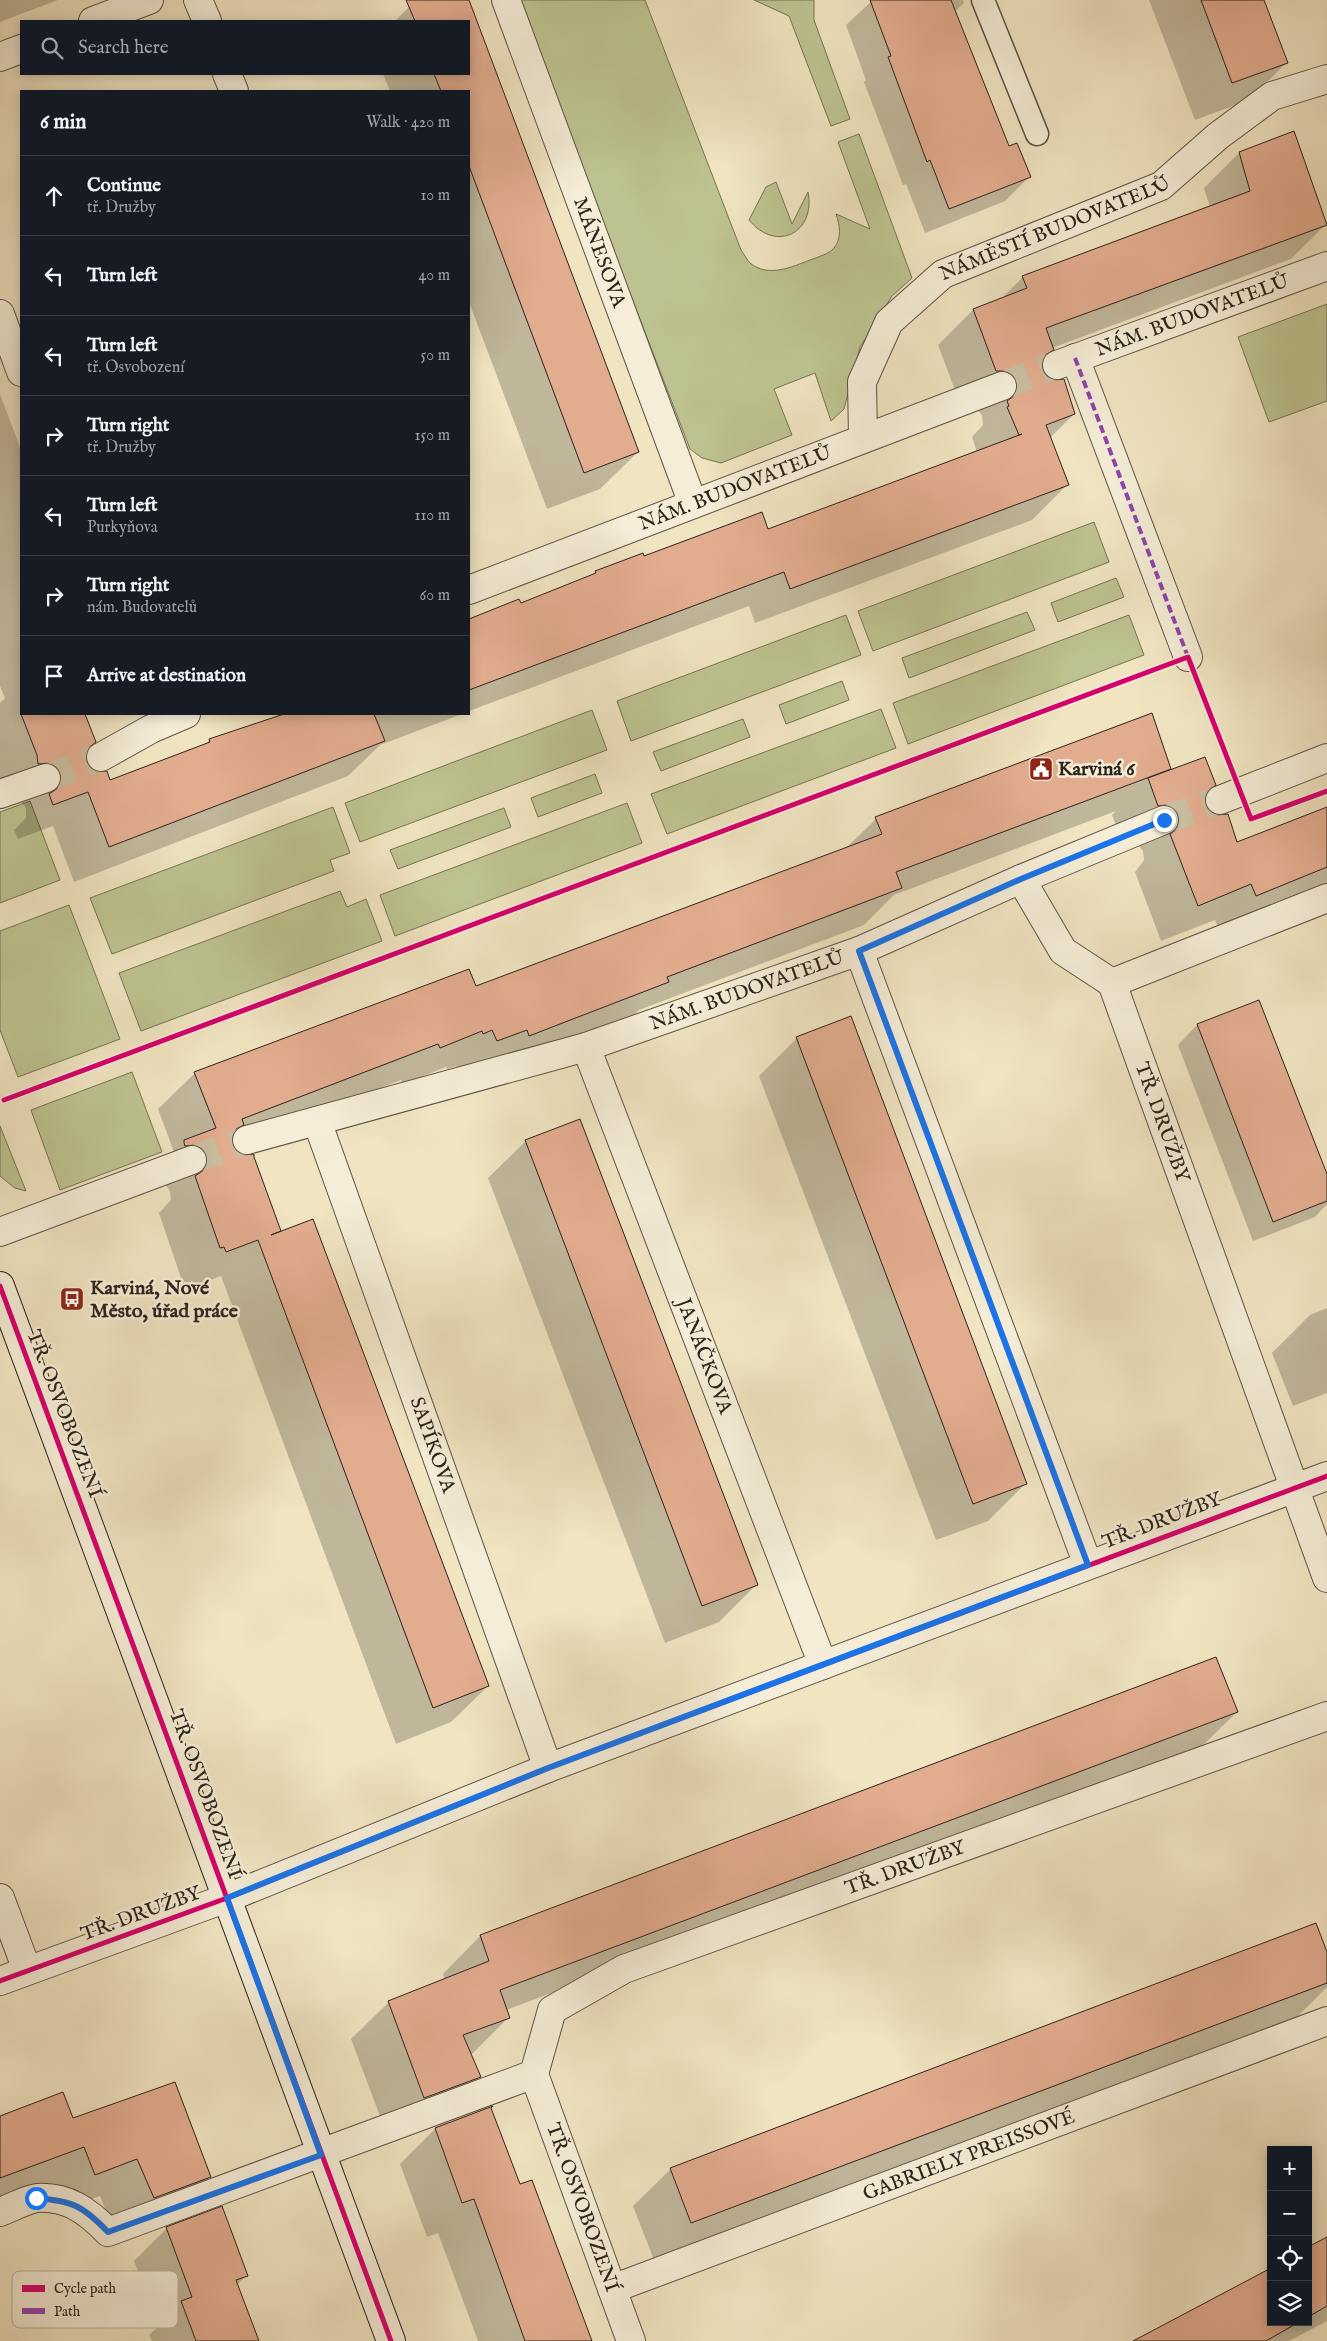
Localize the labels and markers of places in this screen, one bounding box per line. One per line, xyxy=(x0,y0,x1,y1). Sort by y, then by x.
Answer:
public building icon: Karviná 6 xyxy=(1028,756,1054,782)
place label: Karviná 6 xyxy=(1058,757,1136,782)
place label: Karviná, Nové Město, úřad práce xyxy=(90,1276,239,1324)
bus stop icon: Karviná, Nové Město, úřad práce xyxy=(59,1286,85,1312)

